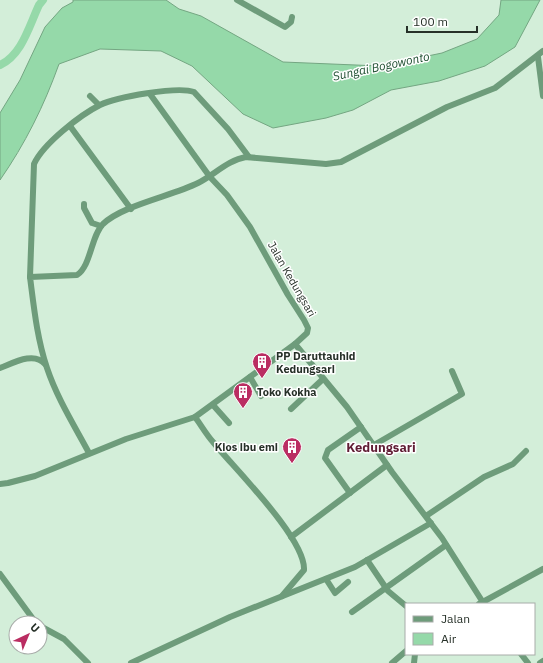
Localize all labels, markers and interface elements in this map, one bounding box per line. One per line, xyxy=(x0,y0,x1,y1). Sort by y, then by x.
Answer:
scale bar xyxy=(407,8,477,34)
text: 100 m xyxy=(413,14,448,29)
water label: Sungai Bogowonto xyxy=(331,48,431,84)
street label: Jalan Kedungsari xyxy=(265,239,319,319)
place label: PP Daruttauhid Kedungsari xyxy=(276,349,356,376)
building icon: PP Daruttauhid Kedungsari xyxy=(251,351,273,379)
building icon: Toko Kokha xyxy=(232,381,254,409)
place label: Toko Kokha xyxy=(257,385,317,399)
building icon: Kios ibu emi xyxy=(281,436,303,464)
district label: Kedungsari xyxy=(346,439,416,456)
place label: Kios ibu emi xyxy=(215,440,278,454)
legend xyxy=(405,603,535,655)
text: Jalan xyxy=(441,611,470,626)
north arrow xyxy=(8,615,48,655)
text: U xyxy=(27,620,43,635)
text: Air xyxy=(441,631,457,646)

